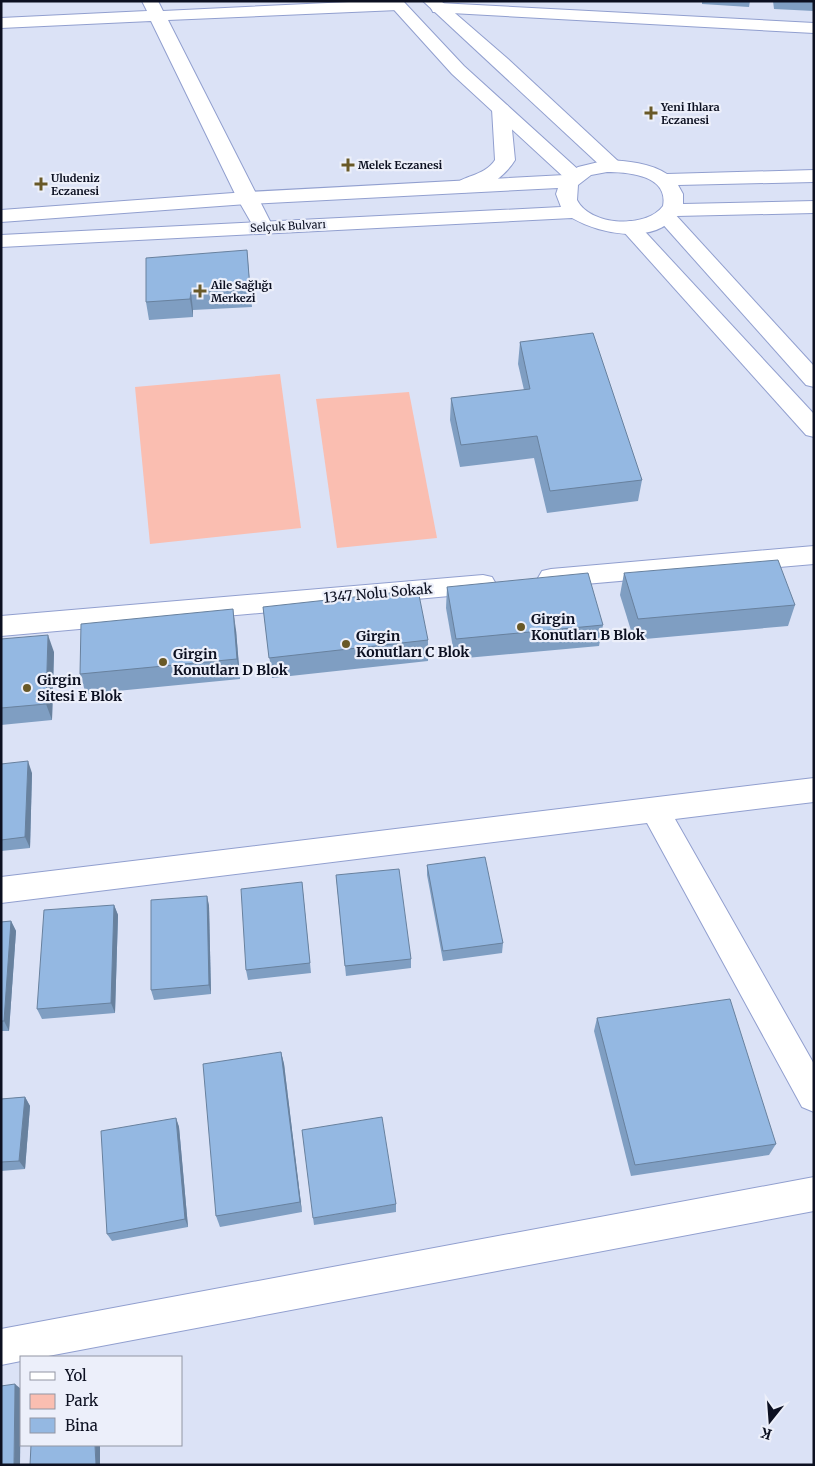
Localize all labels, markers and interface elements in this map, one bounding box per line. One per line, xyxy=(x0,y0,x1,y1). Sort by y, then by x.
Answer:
place label: Yeni Ihlara Eczanesi xyxy=(660,100,720,127)
marker: Yeni Ihlara Eczanesi xyxy=(645,107,657,119)
place label: Melek Eczanesi xyxy=(358,158,442,172)
marker: Melek Eczanesi xyxy=(342,159,354,171)
place label: Uludeniz Eczanesi xyxy=(51,171,100,198)
marker: Uludeniz Eczanesi xyxy=(35,178,47,190)
street label: Selçuk Bulvarı xyxy=(250,217,327,235)
place label: Aile Sağlığı Merkezi xyxy=(210,278,273,305)
marker: Aile Sağlığı Merkezi xyxy=(193,284,207,298)
street label: 1347 Nolu Sokak xyxy=(323,579,433,607)
place label: Girgin Konutları B Blok xyxy=(531,610,646,644)
marker: Girgin Konutları B Blok xyxy=(515,621,527,633)
place label: Girgin Konutları C Blok xyxy=(356,627,470,661)
marker: Girgin Konutları C Blok xyxy=(340,638,352,650)
place label: Girgin Konutları D Blok xyxy=(173,645,289,679)
marker: Girgin Konutları D Blok xyxy=(157,656,169,668)
place label: Girgin Sitesi E Blok xyxy=(37,671,123,705)
marker: Girgin Sitesi E Blok xyxy=(21,682,33,694)
legend xyxy=(20,1356,182,1446)
text: Yol xyxy=(64,1366,87,1385)
text: Park xyxy=(65,1391,99,1410)
north arrow xyxy=(745,1396,795,1446)
text: Bina xyxy=(65,1416,98,1435)
text: K xyxy=(758,1423,774,1444)

